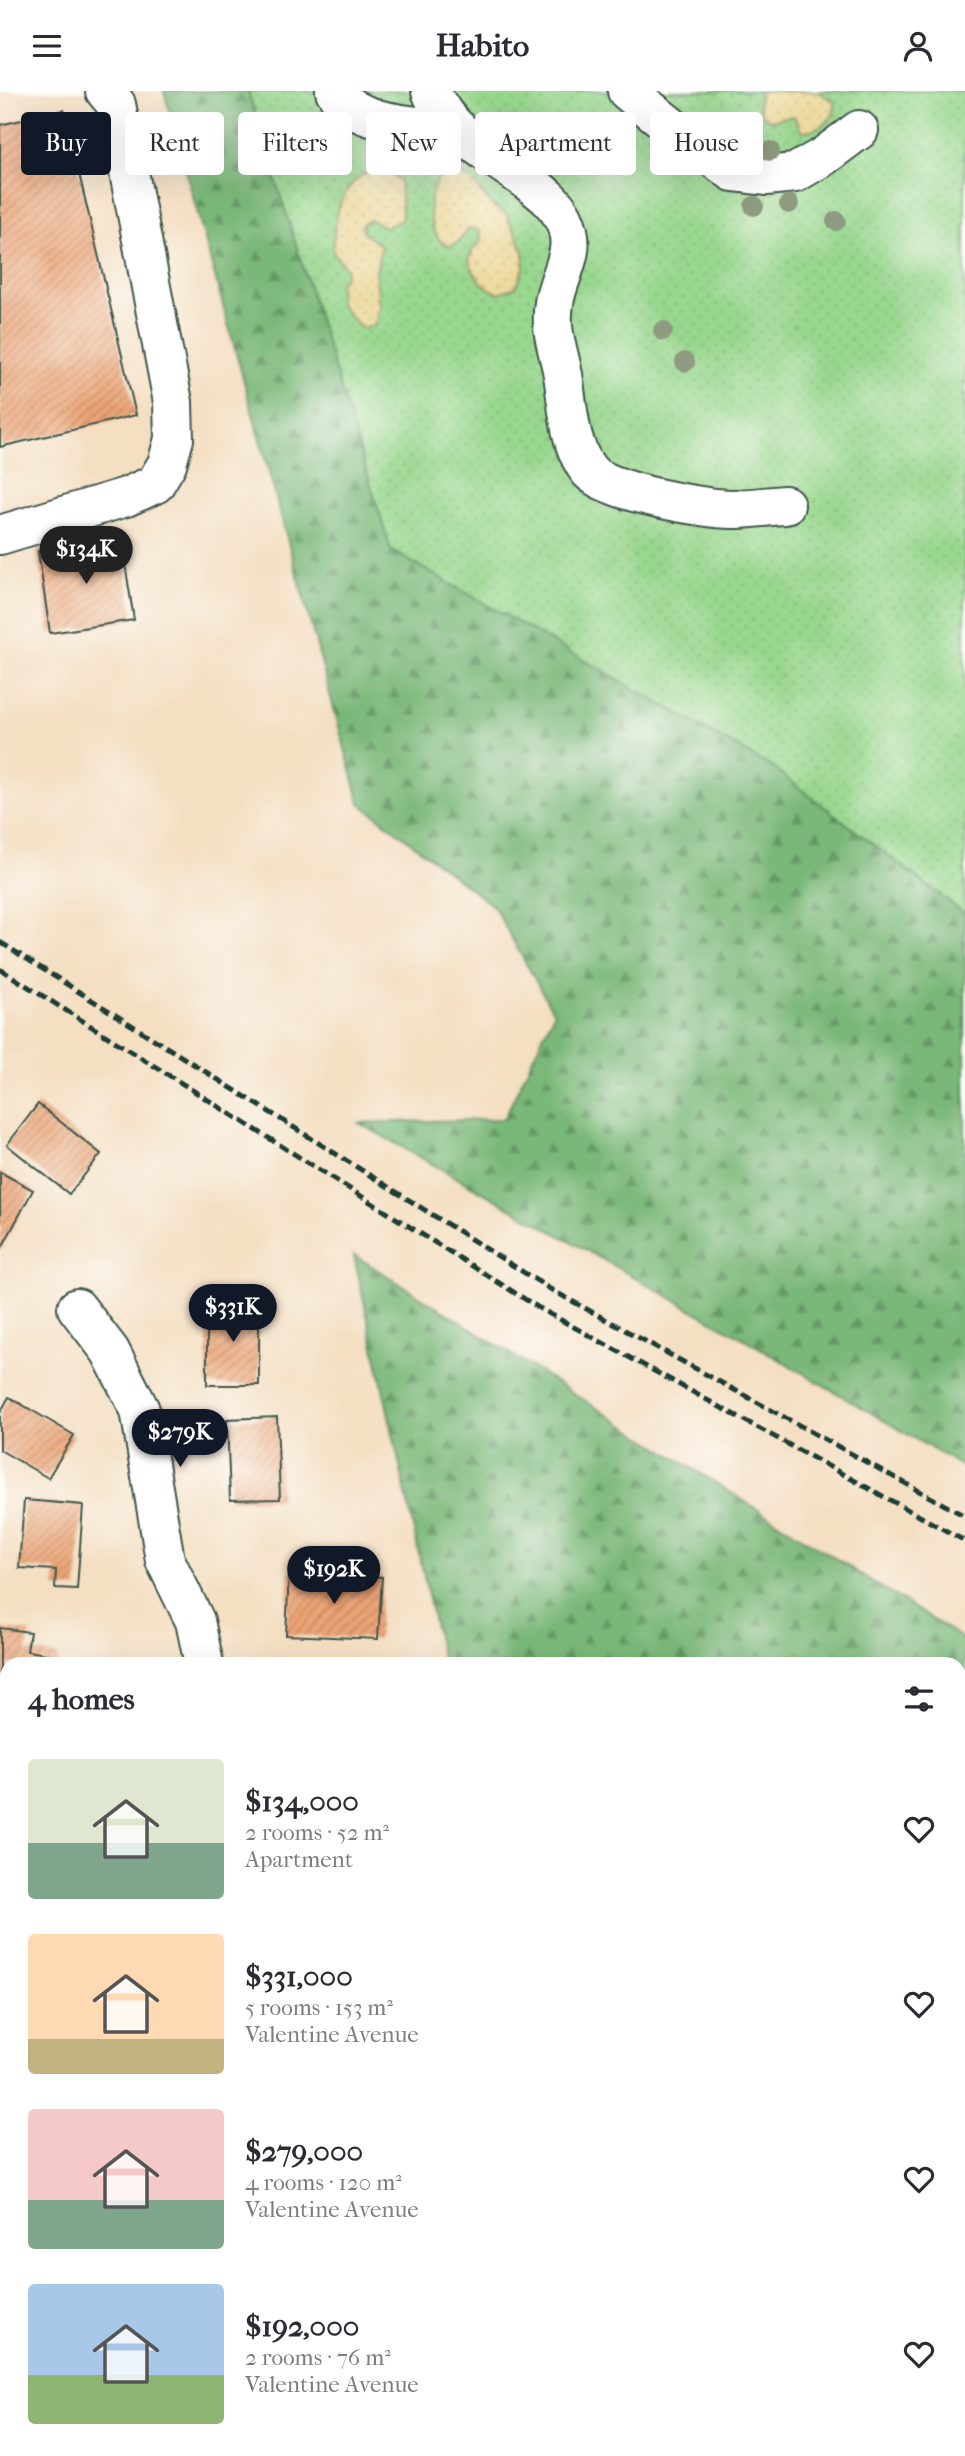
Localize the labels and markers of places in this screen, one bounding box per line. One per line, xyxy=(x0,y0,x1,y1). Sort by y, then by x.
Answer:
pin: $134K xyxy=(37,526,135,586)
pin: $331K xyxy=(184,1285,282,1344)
pin: $279K xyxy=(131,1409,229,1469)
pin: $192K xyxy=(285,1547,383,1606)

